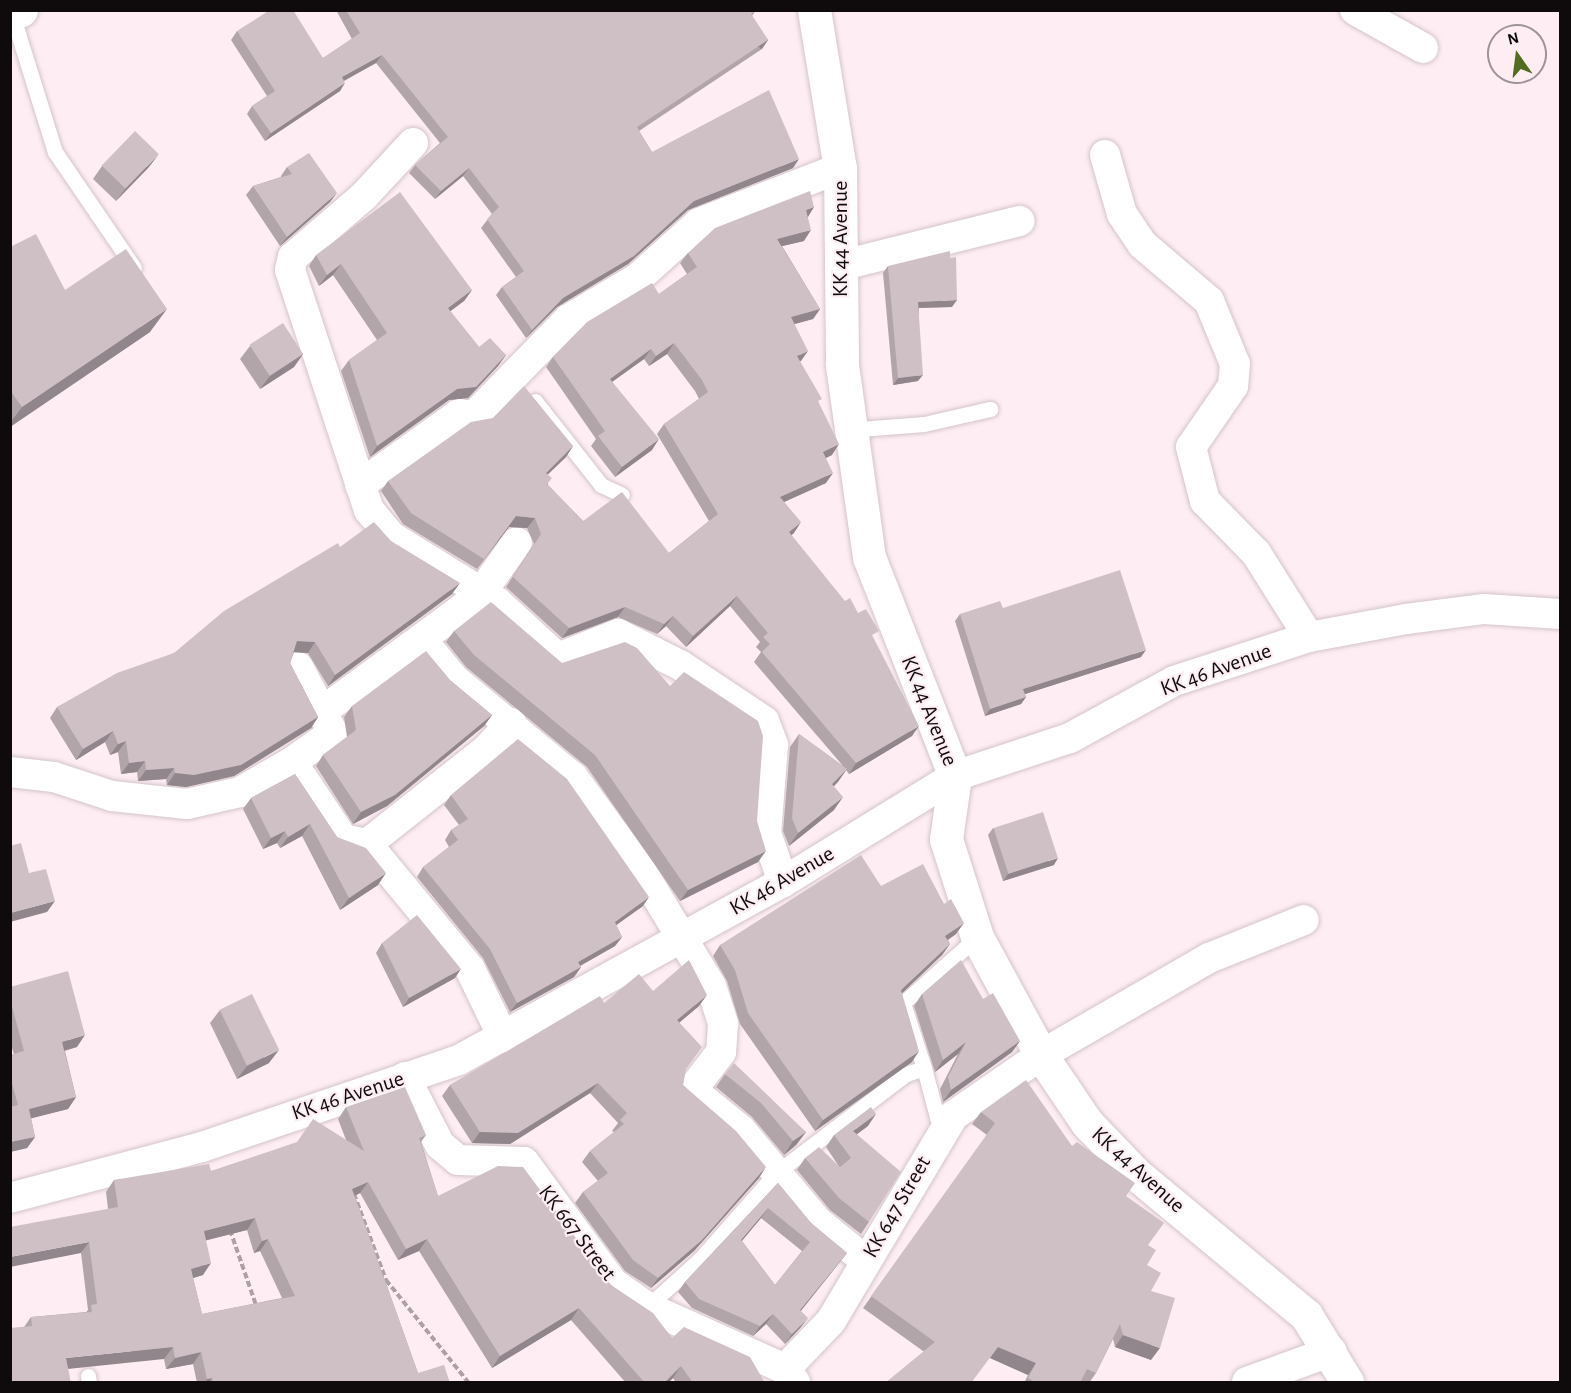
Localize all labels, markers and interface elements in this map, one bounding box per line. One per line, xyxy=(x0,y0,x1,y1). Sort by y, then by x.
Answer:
north arrow xyxy=(1487,24,1547,84)
text: N xyxy=(1506,29,1520,48)
street label: KK 44 Avenue xyxy=(828,181,854,297)
street label: KK 46 Avenue xyxy=(1157,638,1275,702)
street label: KK 44 Avenue xyxy=(895,652,963,770)
street label: KK 46 Avenue xyxy=(725,840,839,922)
street label: KK 46 Avenue xyxy=(289,1065,407,1127)
street label: KK 44 Avenue xyxy=(1086,1121,1190,1219)
street label: KK 647 Street xyxy=(857,1151,937,1263)
street label: KK 667 Street xyxy=(532,1180,622,1286)

